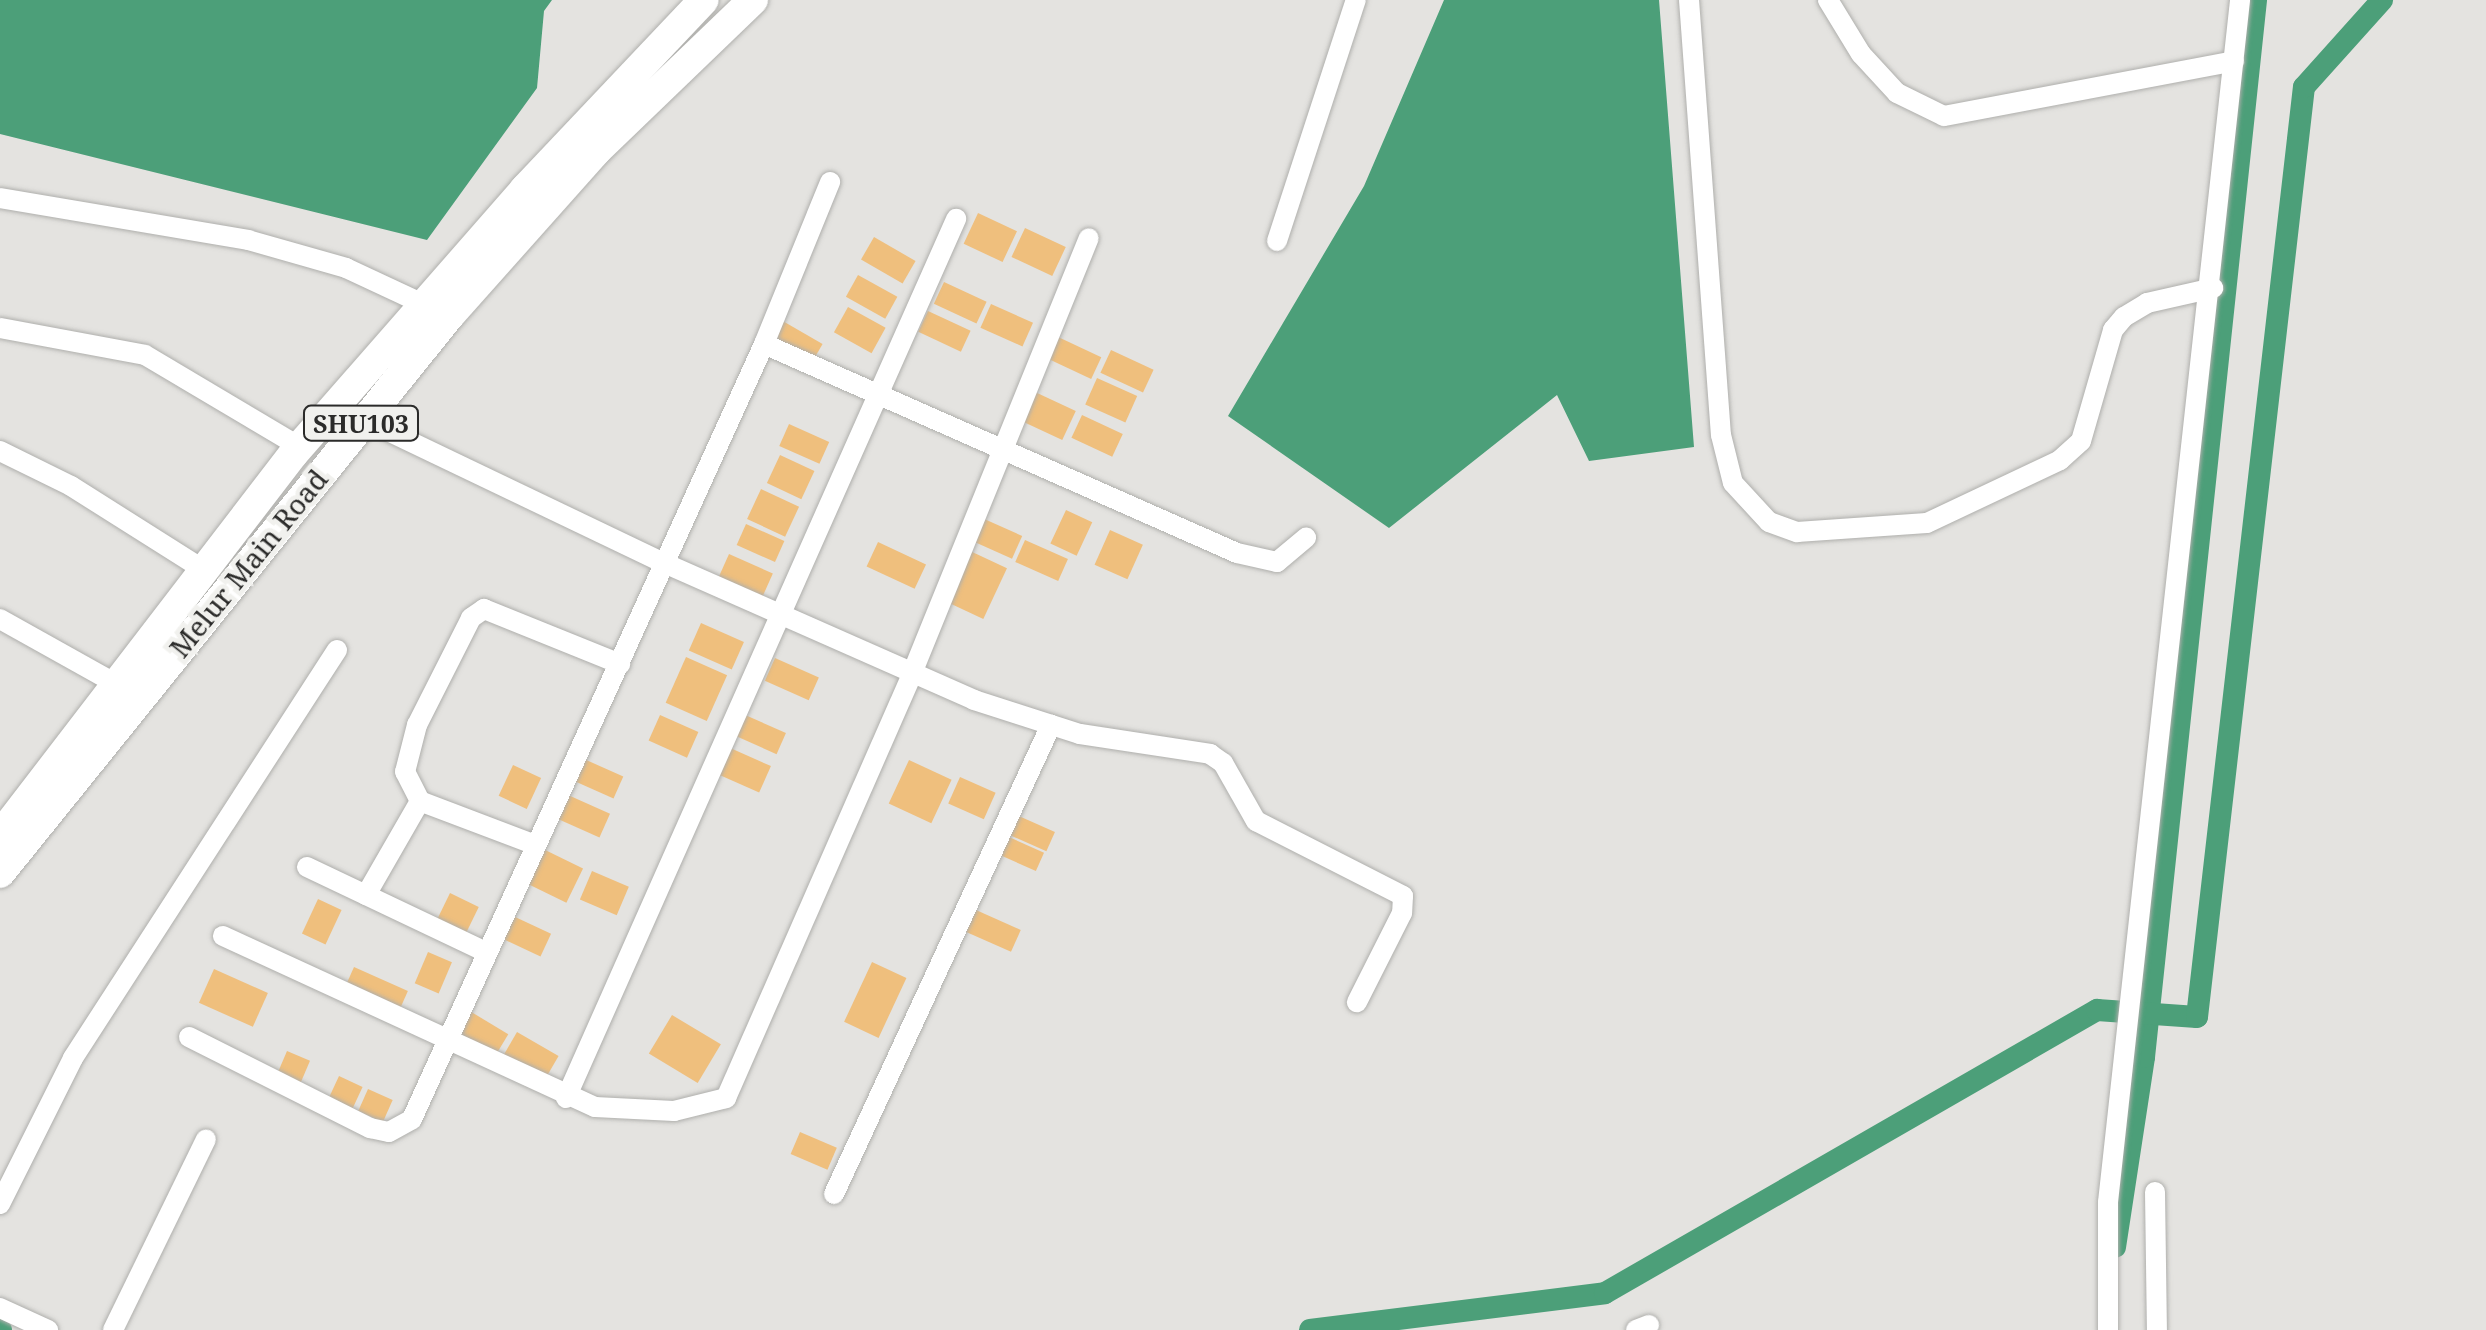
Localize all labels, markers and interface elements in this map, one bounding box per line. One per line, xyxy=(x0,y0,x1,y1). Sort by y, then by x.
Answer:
road number: SHU103 xyxy=(301,403,421,443)
street label: Melur Main Road xyxy=(162,462,334,664)

